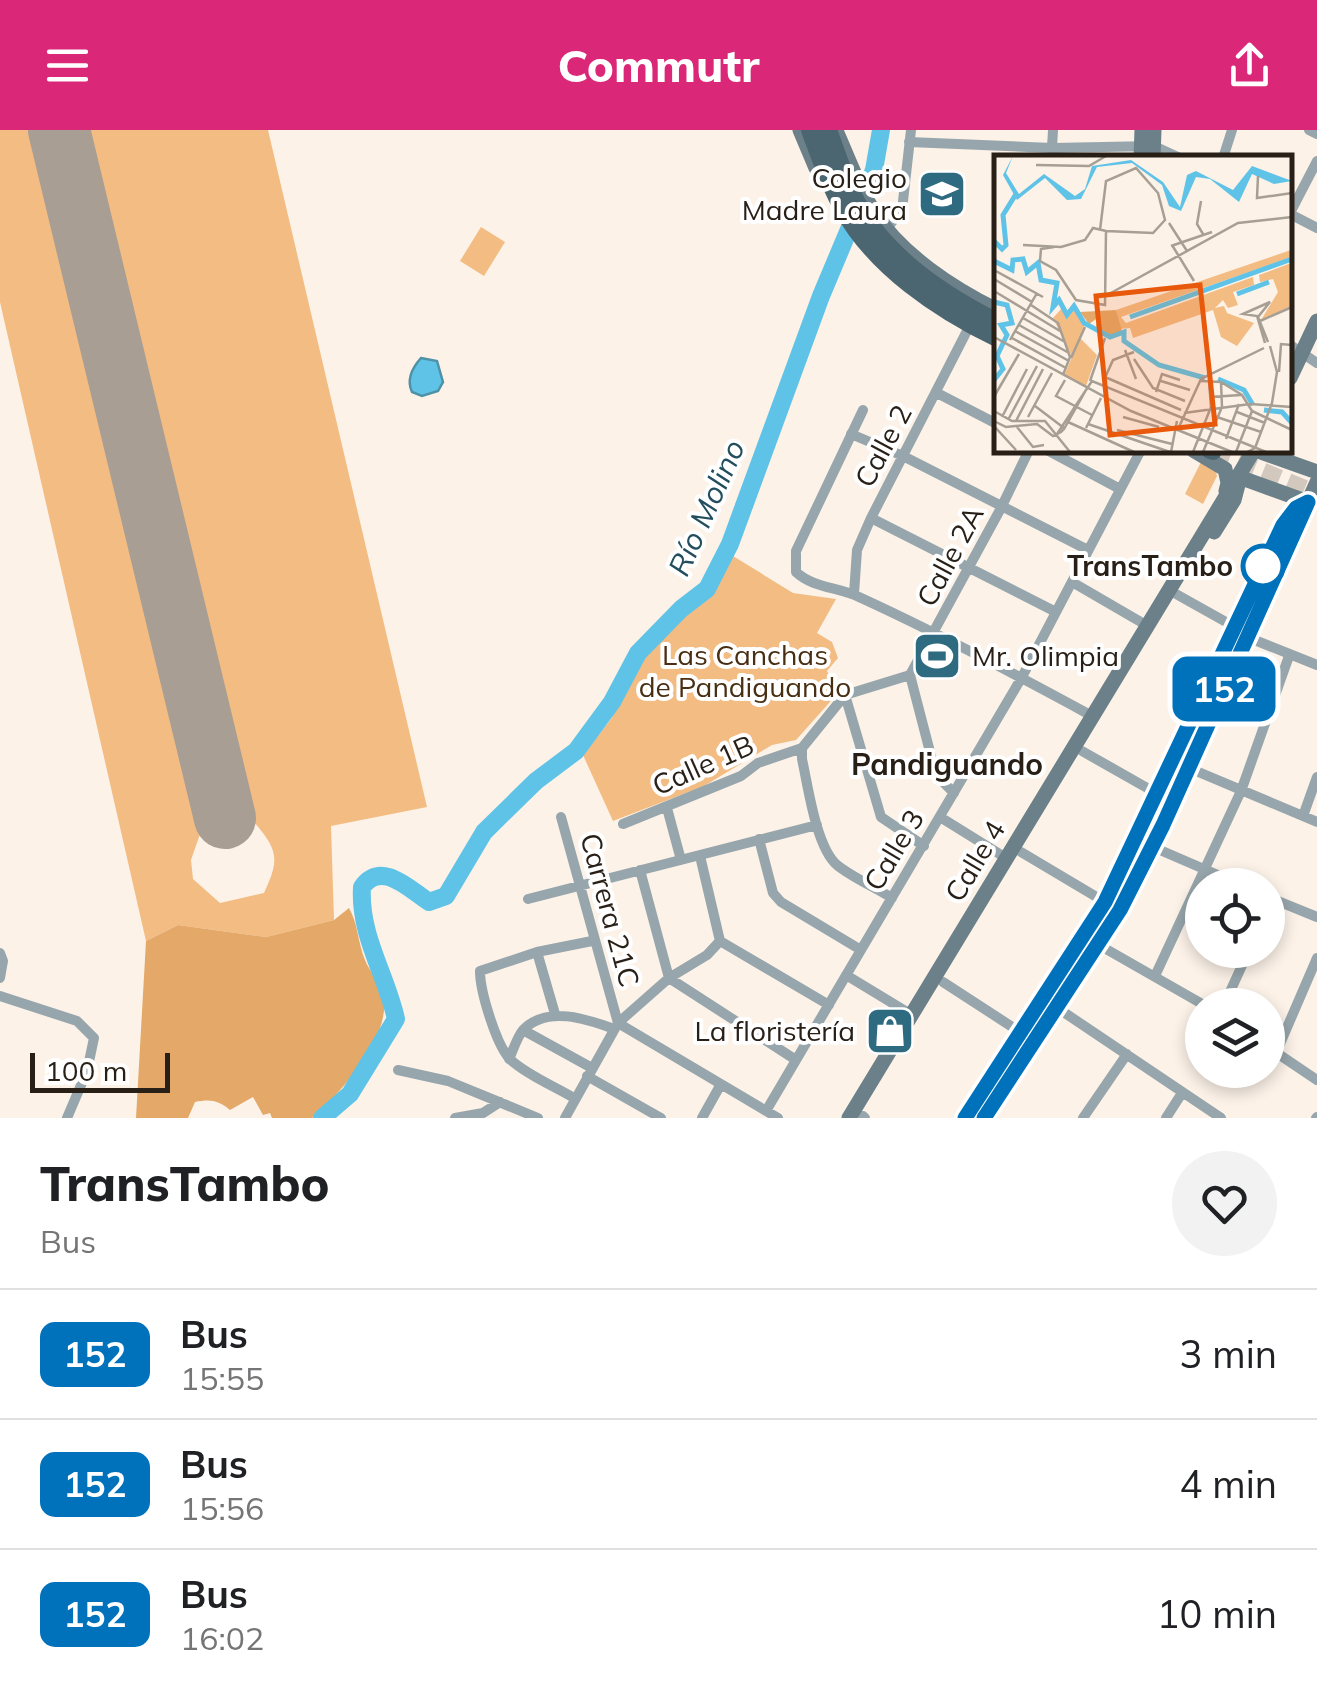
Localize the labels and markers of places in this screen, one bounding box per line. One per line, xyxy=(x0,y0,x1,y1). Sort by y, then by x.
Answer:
place label: Colegio Madre Laura xyxy=(742,160,907,227)
school or university icon: Colegio Madre Laura xyxy=(916,168,968,220)
marker: TransTambo xyxy=(1242,545,1284,587)
place label: TransTambo xyxy=(1067,548,1233,583)
sports icon: Mr. Olimpia xyxy=(911,630,963,682)
place label: Mr. Olimpia xyxy=(972,638,1119,673)
shop icon: La floristería xyxy=(864,1005,916,1057)
place label: La floristería xyxy=(694,1013,855,1048)

